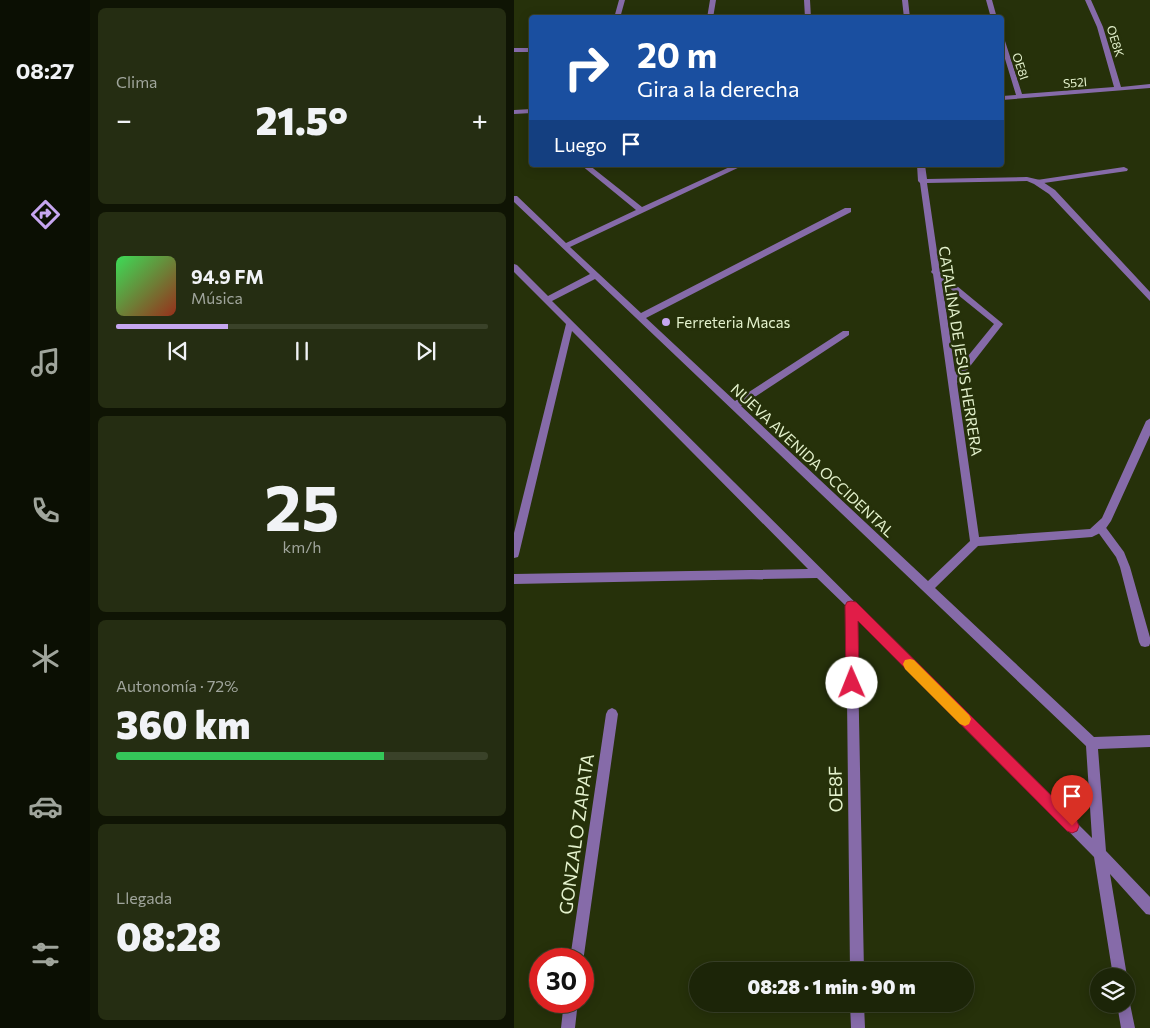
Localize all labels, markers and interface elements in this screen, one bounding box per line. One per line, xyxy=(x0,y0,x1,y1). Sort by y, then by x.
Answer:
street label: OE8K xyxy=(1105,24,1127,58)
text: 20 m xyxy=(637,32,717,75)
icon: right xyxy=(554,35,619,100)
street label: OE8I xyxy=(1010,51,1032,81)
text: 08:27 xyxy=(16,57,74,84)
text: Clima xyxy=(116,72,157,91)
street label: S52I xyxy=(1062,74,1088,90)
text: Gira a la derecha xyxy=(637,75,799,102)
text: 21.5° xyxy=(255,96,348,143)
text: − xyxy=(116,102,132,136)
text: + xyxy=(472,102,488,136)
icon: arrive xyxy=(617,130,645,158)
text: Luego xyxy=(554,133,607,156)
icon: directions xyxy=(28,197,63,232)
street label: CATALINA DE JESUS HERRERA xyxy=(936,245,986,457)
text: 94.9 FM xyxy=(191,265,264,288)
text: Música xyxy=(191,288,243,307)
place label: Ferreteria Macas xyxy=(676,313,791,331)
marker: Ferreteria Macas xyxy=(660,316,672,328)
icon: previous xyxy=(164,337,192,365)
icon: pause xyxy=(288,337,316,365)
icon: next xyxy=(412,337,440,365)
icon: music xyxy=(28,345,63,380)
street label: NUEVA AVENIDA OCCIDENTAL xyxy=(728,379,899,541)
text: 25 xyxy=(265,465,339,544)
icon: phone xyxy=(28,493,63,528)
text: km/h xyxy=(283,537,321,556)
icon: climate xyxy=(28,641,63,676)
position arrow xyxy=(825,656,877,708)
text: Autonomía · 72% xyxy=(116,676,238,695)
text: 360 km xyxy=(116,700,250,747)
street label: GONZALO ZAPATA xyxy=(554,752,598,916)
street label: OE8F xyxy=(824,765,846,813)
pin xyxy=(1051,775,1093,826)
icon: arrive xyxy=(1058,782,1086,810)
icon: car xyxy=(28,789,63,824)
text: Llegada xyxy=(116,888,172,907)
text: 08:28 xyxy=(116,912,221,959)
icon: filters xyxy=(28,937,63,972)
speed limit sign: 30 xyxy=(529,948,594,1013)
map controls xyxy=(1090,968,1135,1013)
button: layers xyxy=(1090,968,1135,1013)
text: 08:28 · 1 min · 90 m xyxy=(747,975,916,998)

